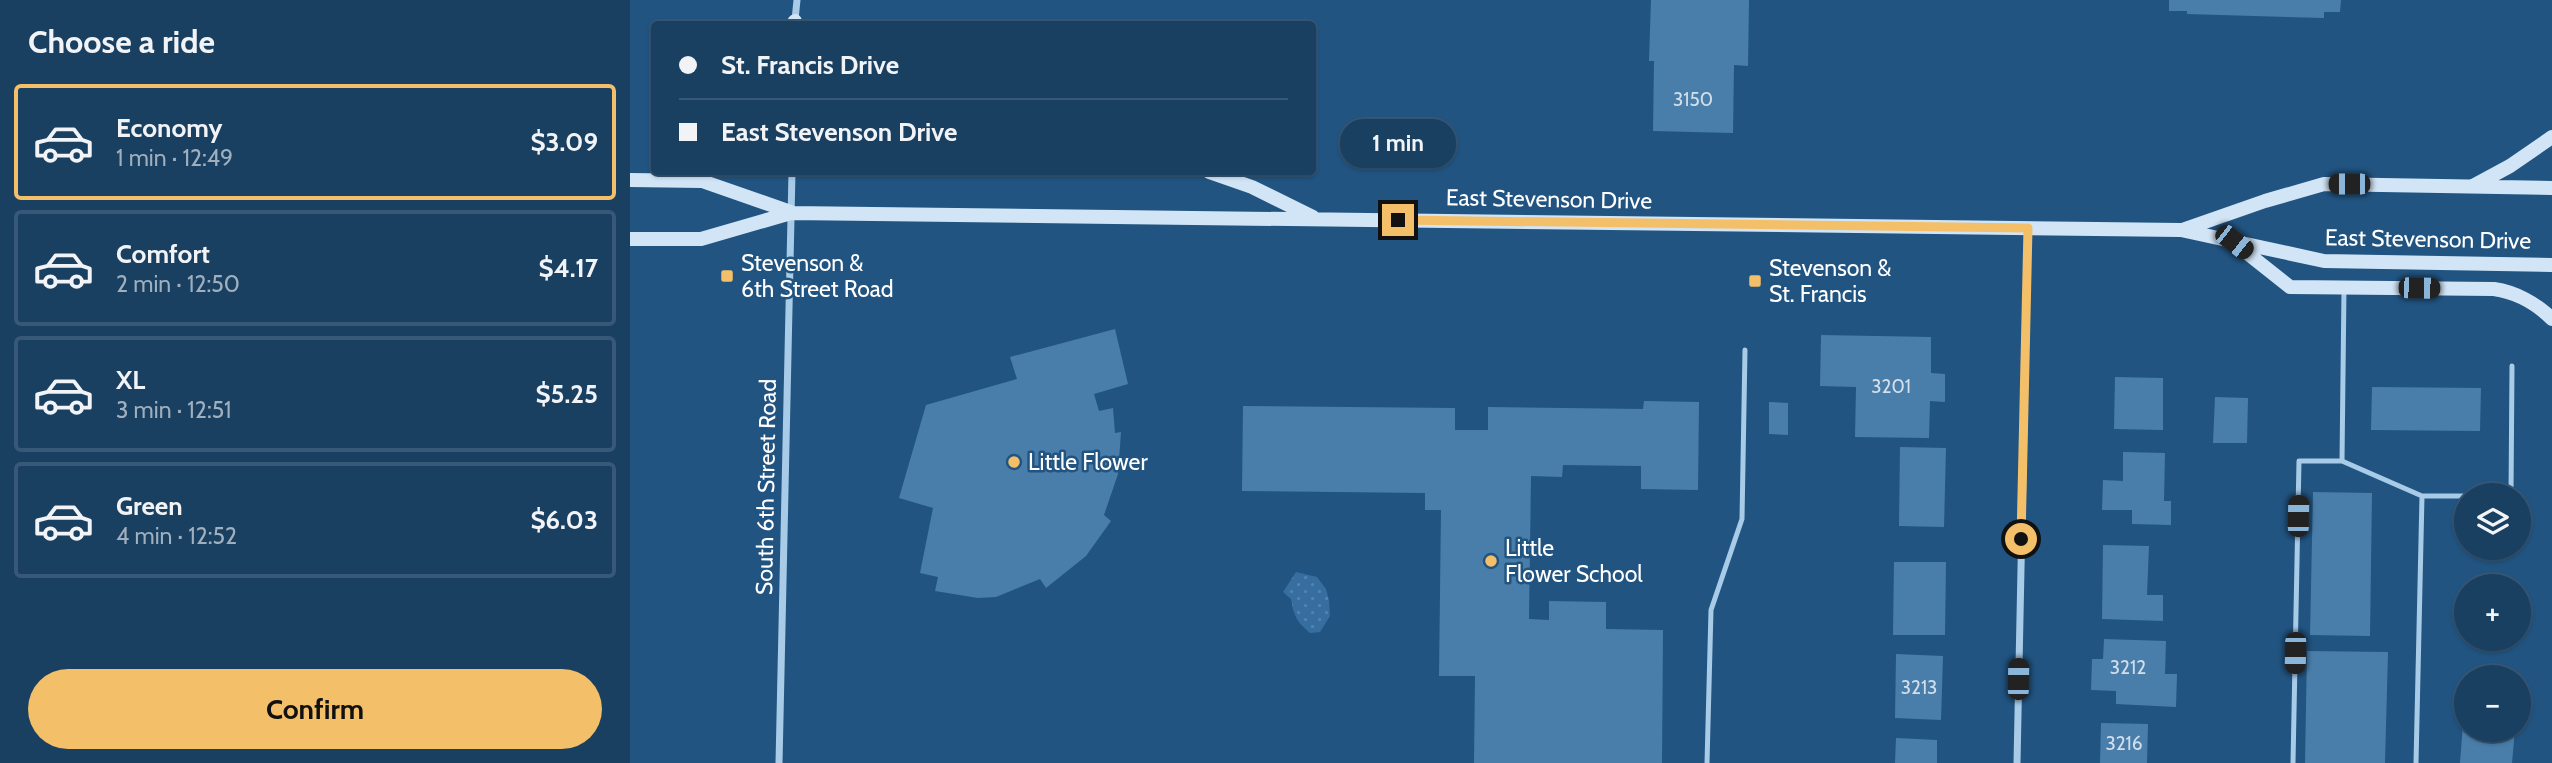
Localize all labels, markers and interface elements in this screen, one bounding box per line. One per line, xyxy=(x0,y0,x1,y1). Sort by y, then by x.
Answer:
text: Choose a ride xyxy=(28,22,215,61)
text: St. Francis Drive xyxy=(721,49,899,81)
house number: 3150 xyxy=(1673,88,1713,111)
icon: car xyxy=(32,111,95,174)
text: Economy xyxy=(116,112,222,144)
text: East Stevenson Drive xyxy=(721,116,957,148)
callout: 1 min xyxy=(1340,118,1456,168)
text: $3.09 xyxy=(530,126,598,158)
text: 1 min xyxy=(1372,129,1424,157)
text: 1 min · 12:49 xyxy=(116,144,233,172)
car xyxy=(2329,174,2371,195)
street label: East Stevenson Drive xyxy=(1446,183,1653,215)
route end xyxy=(1382,204,1414,236)
car xyxy=(2211,221,2258,263)
street label: East Stevenson Drive xyxy=(2325,223,2532,255)
icon: car xyxy=(32,237,95,300)
text: Comfort xyxy=(116,238,210,270)
place label: Stevenson & 6th Street Road xyxy=(741,249,894,303)
text: $4.17 xyxy=(539,252,598,284)
place label: Stevenson & St. Francis xyxy=(1769,254,1891,308)
marker: Stevenson & 6th Street Road xyxy=(719,268,735,284)
text: 2 min · 12:50 xyxy=(116,270,240,298)
marker: Stevenson & St. Francis xyxy=(1747,273,1763,289)
car xyxy=(2398,277,2441,299)
icon: car xyxy=(32,363,95,426)
text: XL xyxy=(116,364,145,396)
house number: 3201 xyxy=(1871,375,1911,398)
text: $5.25 xyxy=(535,378,598,410)
street label: South 6th Street Road xyxy=(750,379,782,595)
text: 3 min · 12:51 xyxy=(116,396,232,424)
place label: Little Flower xyxy=(1028,448,1148,476)
marker: Little Flower xyxy=(1006,454,1022,470)
map controls xyxy=(2454,483,2531,742)
button: layers xyxy=(2454,483,2531,560)
icon: car xyxy=(32,489,95,552)
text: Green xyxy=(116,490,183,522)
car xyxy=(2288,495,2309,537)
text: $6.03 xyxy=(530,504,598,536)
text: 4 min · 12:52 xyxy=(116,522,237,550)
route start xyxy=(2005,523,2037,555)
place label: Little Flower School xyxy=(1505,534,1643,588)
marker: Little Flower School xyxy=(1483,553,1499,569)
button: + xyxy=(2454,574,2531,651)
car xyxy=(2285,632,2306,674)
house number: 3212 xyxy=(2110,656,2146,679)
car xyxy=(2008,658,2029,700)
button: − xyxy=(2454,665,2531,742)
button: Confirm xyxy=(28,669,602,749)
house number: 3213 xyxy=(1901,676,1937,699)
house number: 3216 xyxy=(2105,732,2143,755)

